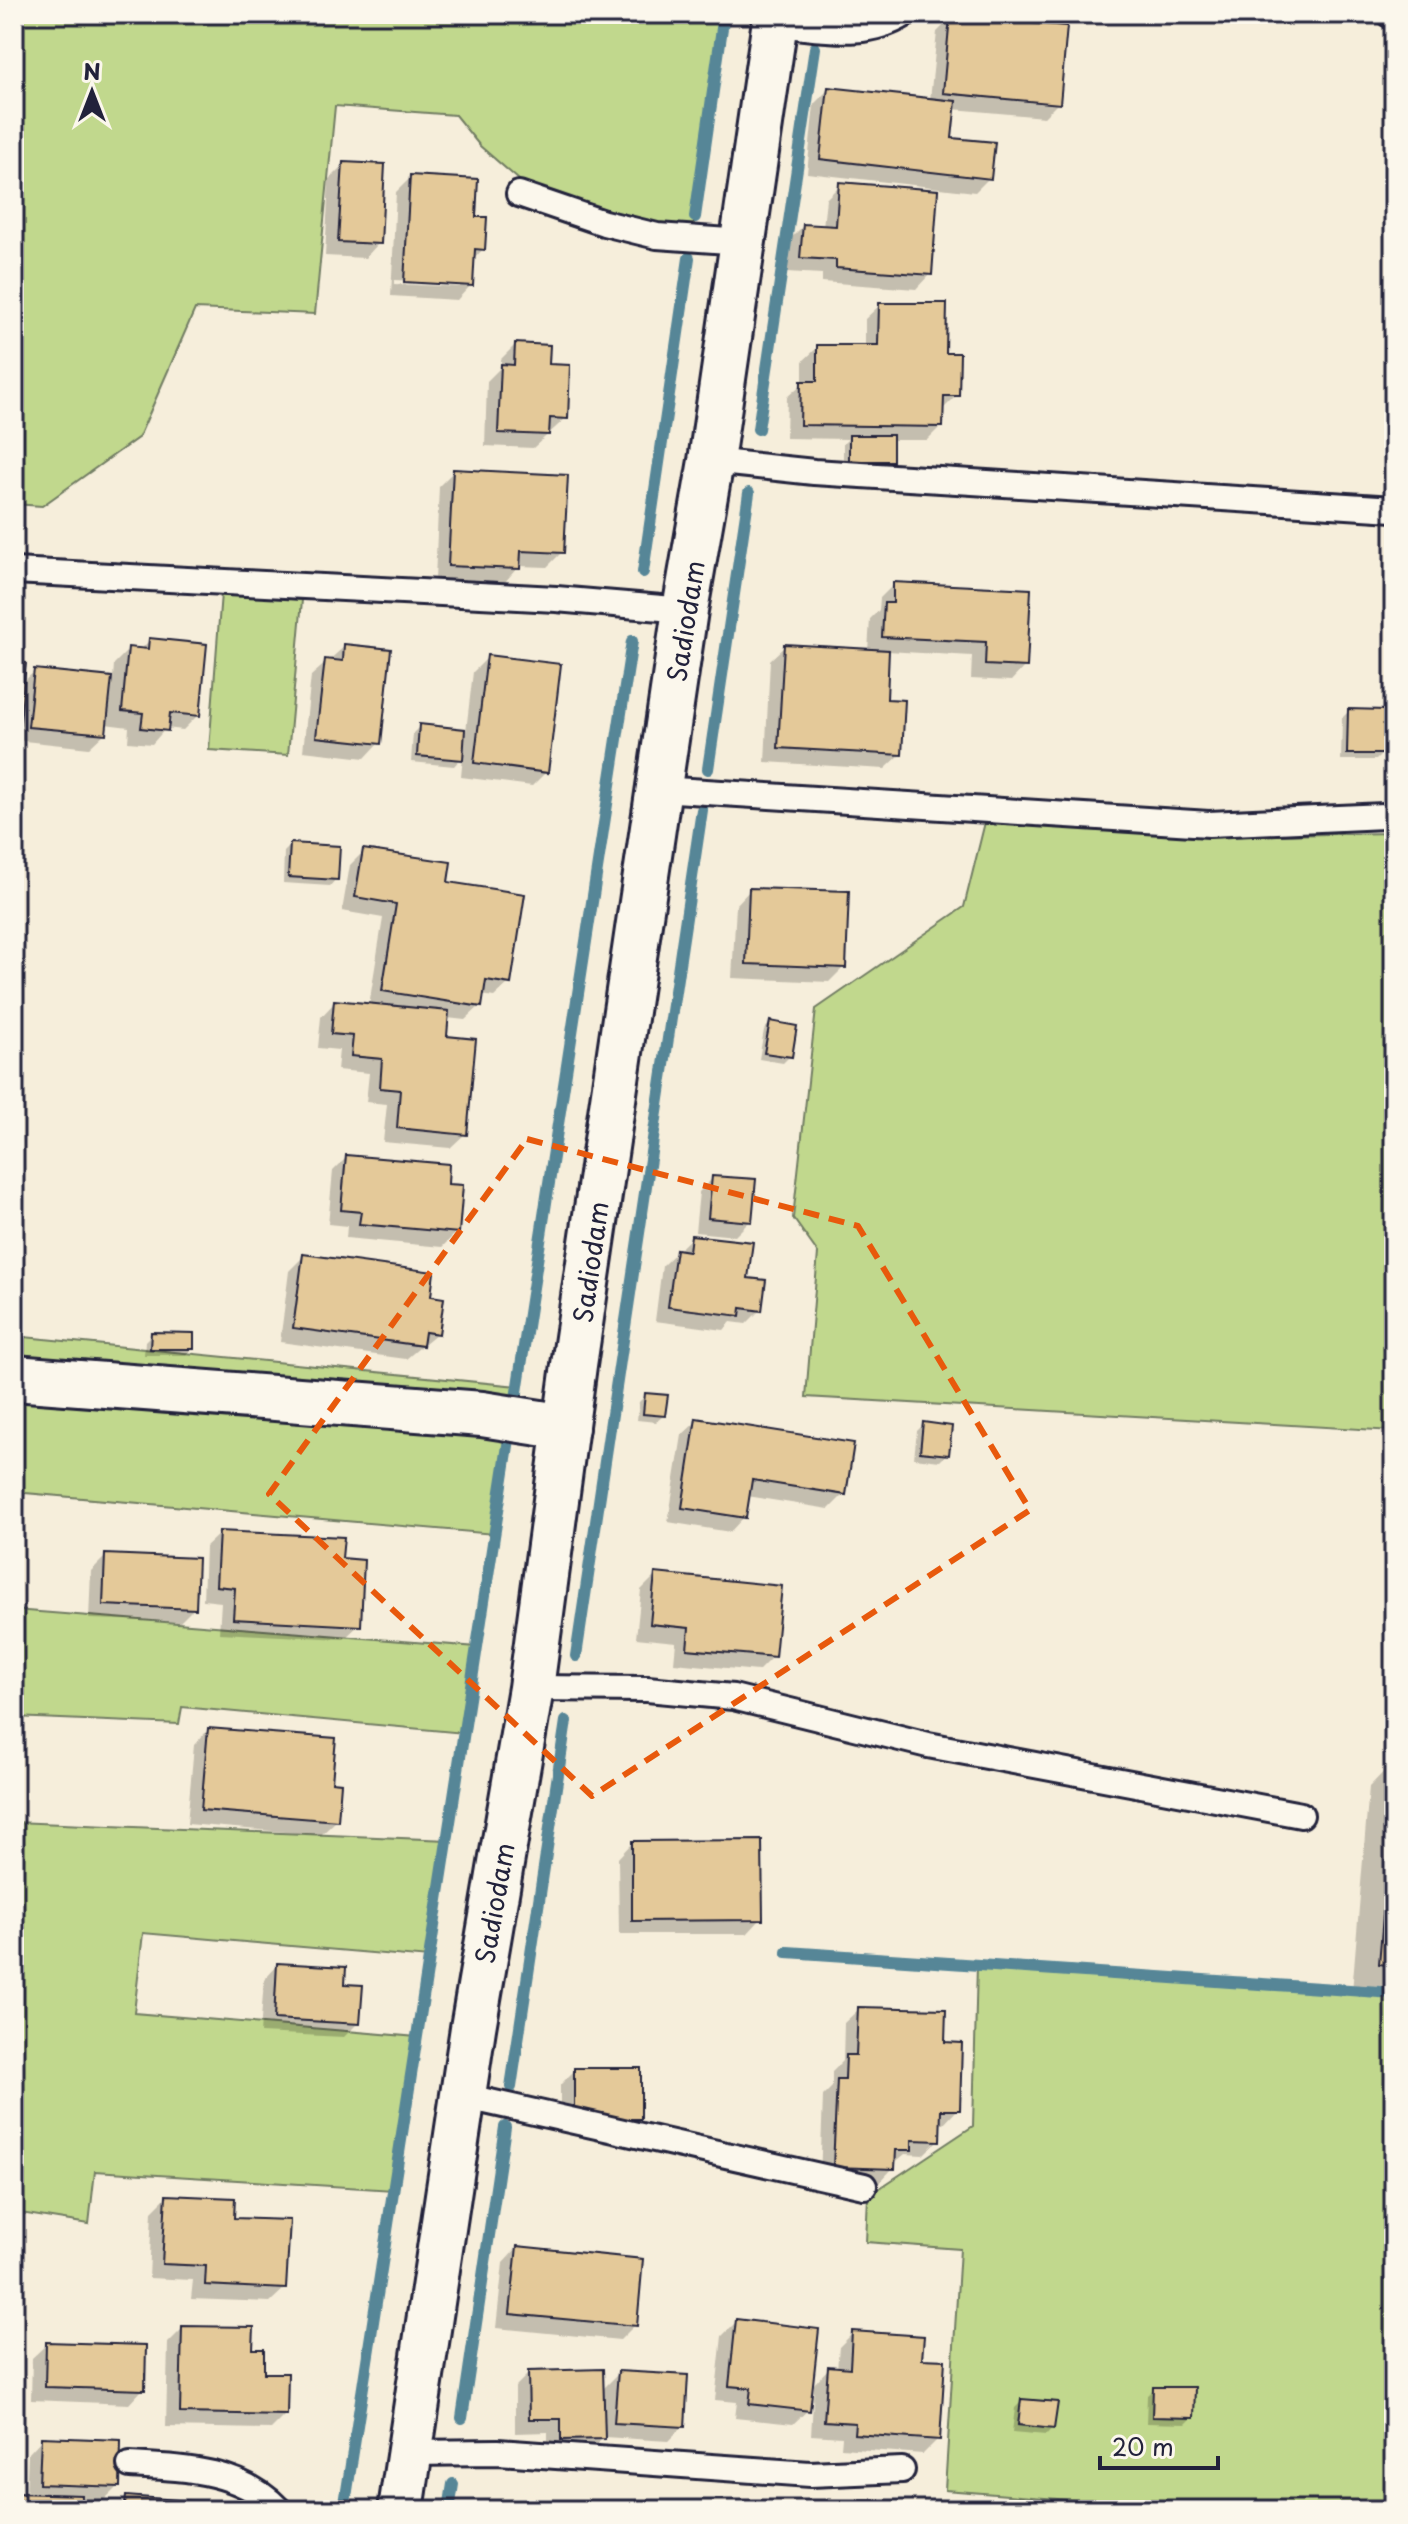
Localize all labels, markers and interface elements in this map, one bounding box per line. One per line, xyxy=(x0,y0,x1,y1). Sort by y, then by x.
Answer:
north arrow xyxy=(52,52,132,132)
text: N xyxy=(83,54,101,87)
street label: Sadiodam xyxy=(656,558,714,684)
street label: Sadiodam xyxy=(562,1199,618,1325)
street label: Sadiodam xyxy=(464,1839,524,1967)
scale bar xyxy=(1100,2420,1218,2470)
text: 20 m xyxy=(1112,2428,1174,2464)

